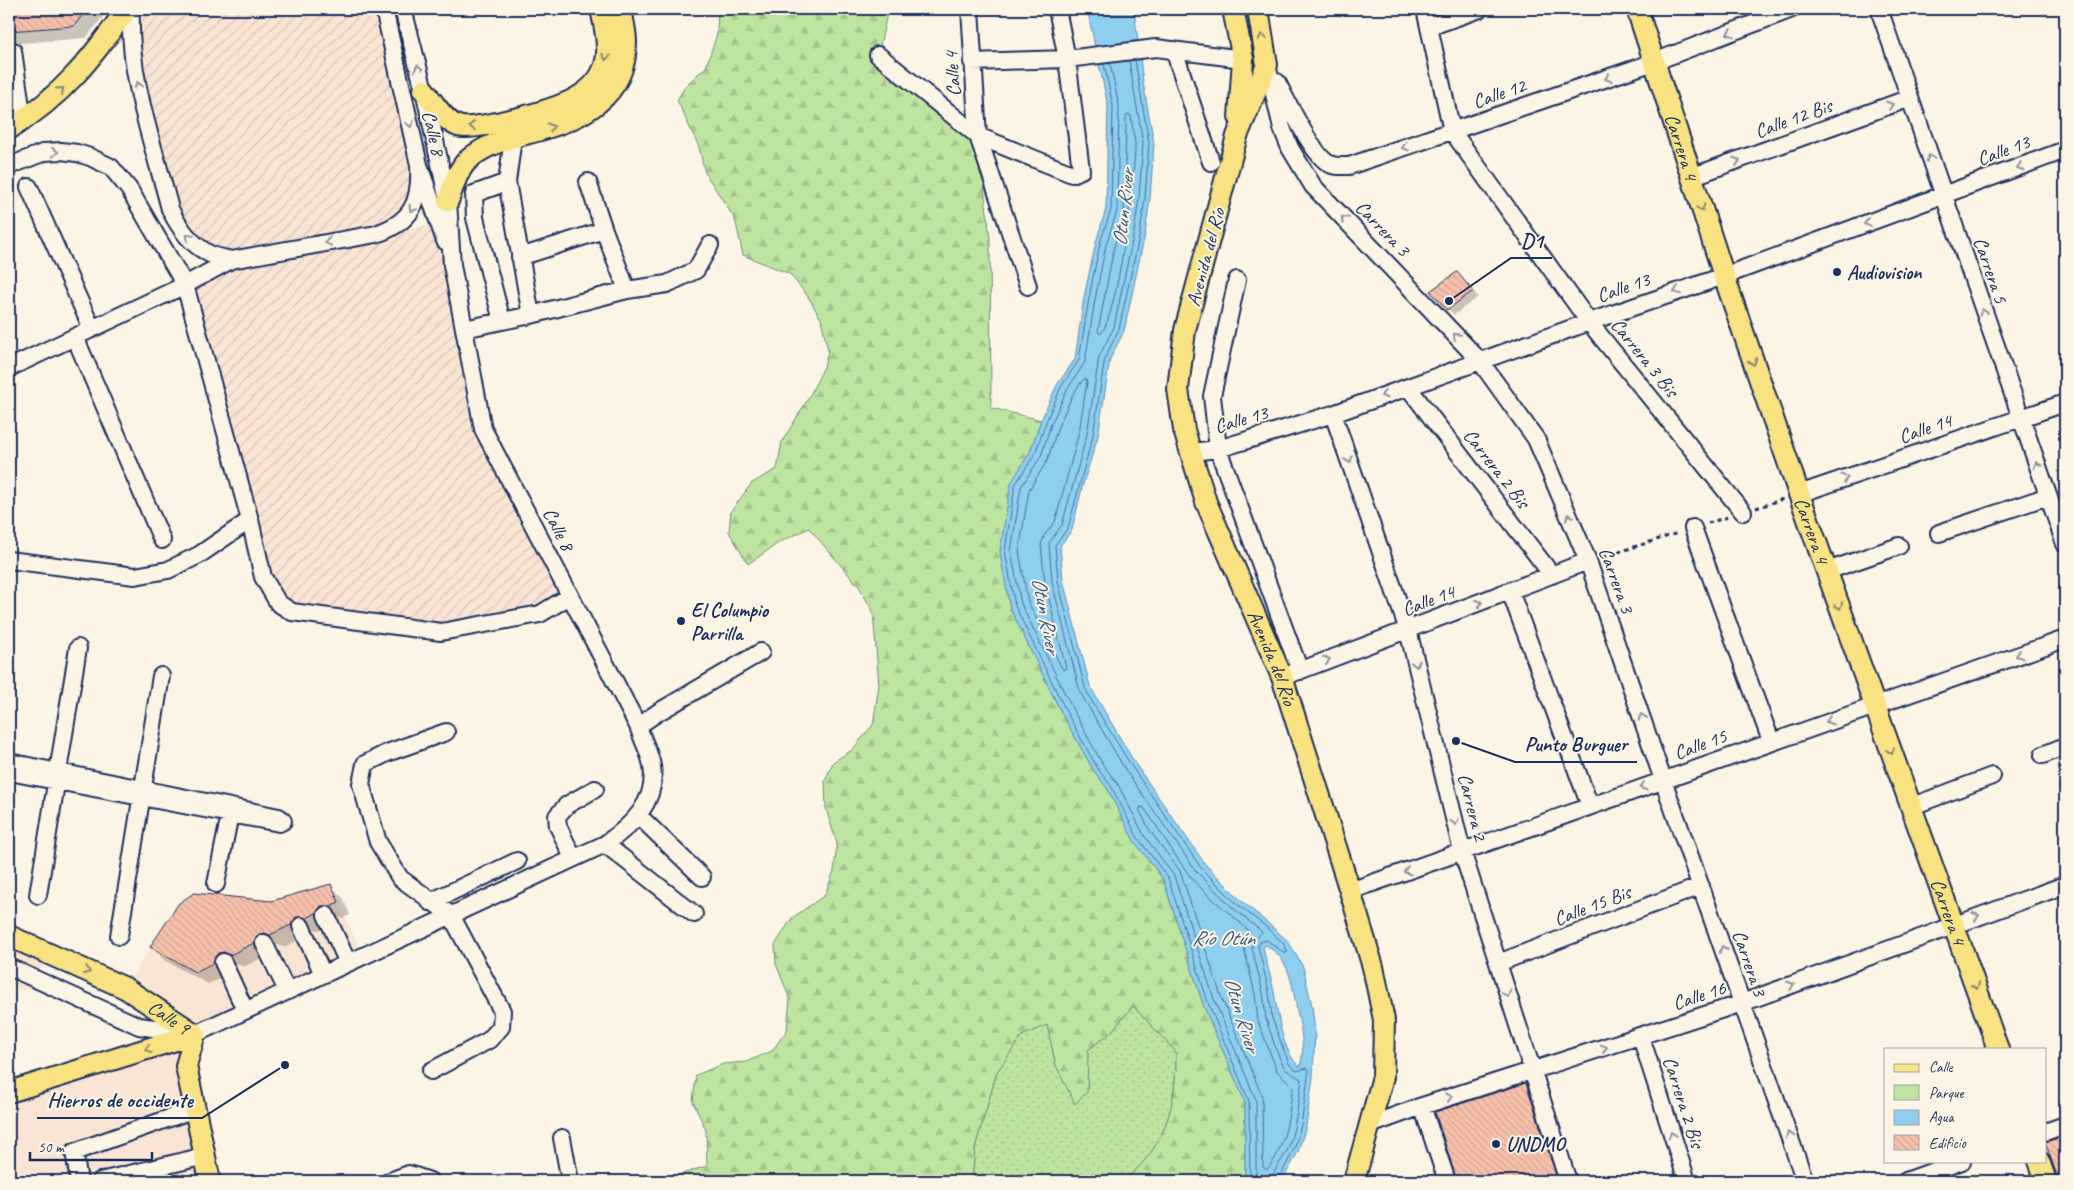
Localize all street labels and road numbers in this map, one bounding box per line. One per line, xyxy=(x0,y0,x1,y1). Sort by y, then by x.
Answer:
street label: Calle 4 xyxy=(938,49,967,97)
street label: Calle 12 xyxy=(1469,72,1531,114)
street label: Calle 12 Bis xyxy=(1751,92,1837,144)
street label: Calle 8 xyxy=(416,108,451,160)
street label: Carrera 4 xyxy=(1659,111,1705,185)
street label: Calle 13 xyxy=(1973,129,2035,171)
street label: Carrera 3 xyxy=(1350,195,1417,263)
street label: Avenida del Río xyxy=(1180,204,1231,309)
street label: Carrera 5 xyxy=(1968,234,2014,307)
street label: Calle 13 xyxy=(1593,266,1655,308)
street label: Carrera 3 Bis xyxy=(1605,313,1685,404)
street label: Calle 13 xyxy=(1212,399,1273,439)
street label: Calle 14 xyxy=(1895,407,1957,449)
street label: Carrera 2 Bis xyxy=(1458,423,1537,515)
street label: Carrera 4 xyxy=(1788,494,1836,569)
street label: Calle 8 xyxy=(537,503,581,557)
street label: Carrera 3 xyxy=(1593,544,1641,618)
street label: Calle 14 xyxy=(1398,578,1460,622)
street label: Avenida del Río xyxy=(1241,606,1302,709)
street label: Calle 15 xyxy=(1670,723,1731,765)
street label: Carrera 2 xyxy=(1452,771,1493,845)
street label: Carrera 4 xyxy=(1925,875,1972,950)
street label: Calle 15 Bis xyxy=(1550,879,1636,932)
street label: Carrera 3 xyxy=(1727,927,1773,1001)
street label: Calle 16 xyxy=(1669,975,1730,1016)
street label: Calle 9 xyxy=(143,995,196,1041)
street label: Carrera 2 Bis xyxy=(1657,1053,1711,1153)

